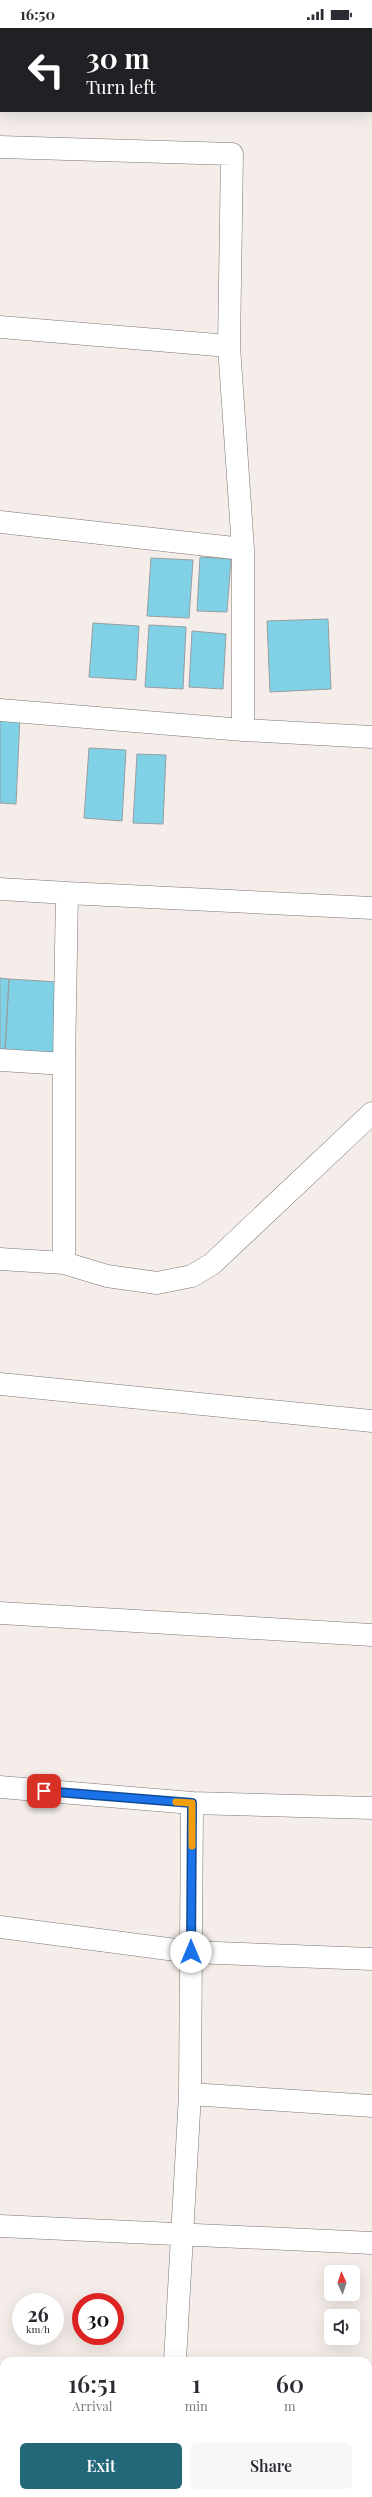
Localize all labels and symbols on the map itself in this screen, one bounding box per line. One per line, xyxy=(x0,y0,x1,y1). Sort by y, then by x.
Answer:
pin xyxy=(27,1774,61,1808)
position arrow xyxy=(170,1931,212,1973)
north arrow xyxy=(324,2265,360,2301)
speed limit sign: 30 xyxy=(72,2293,124,2345)

